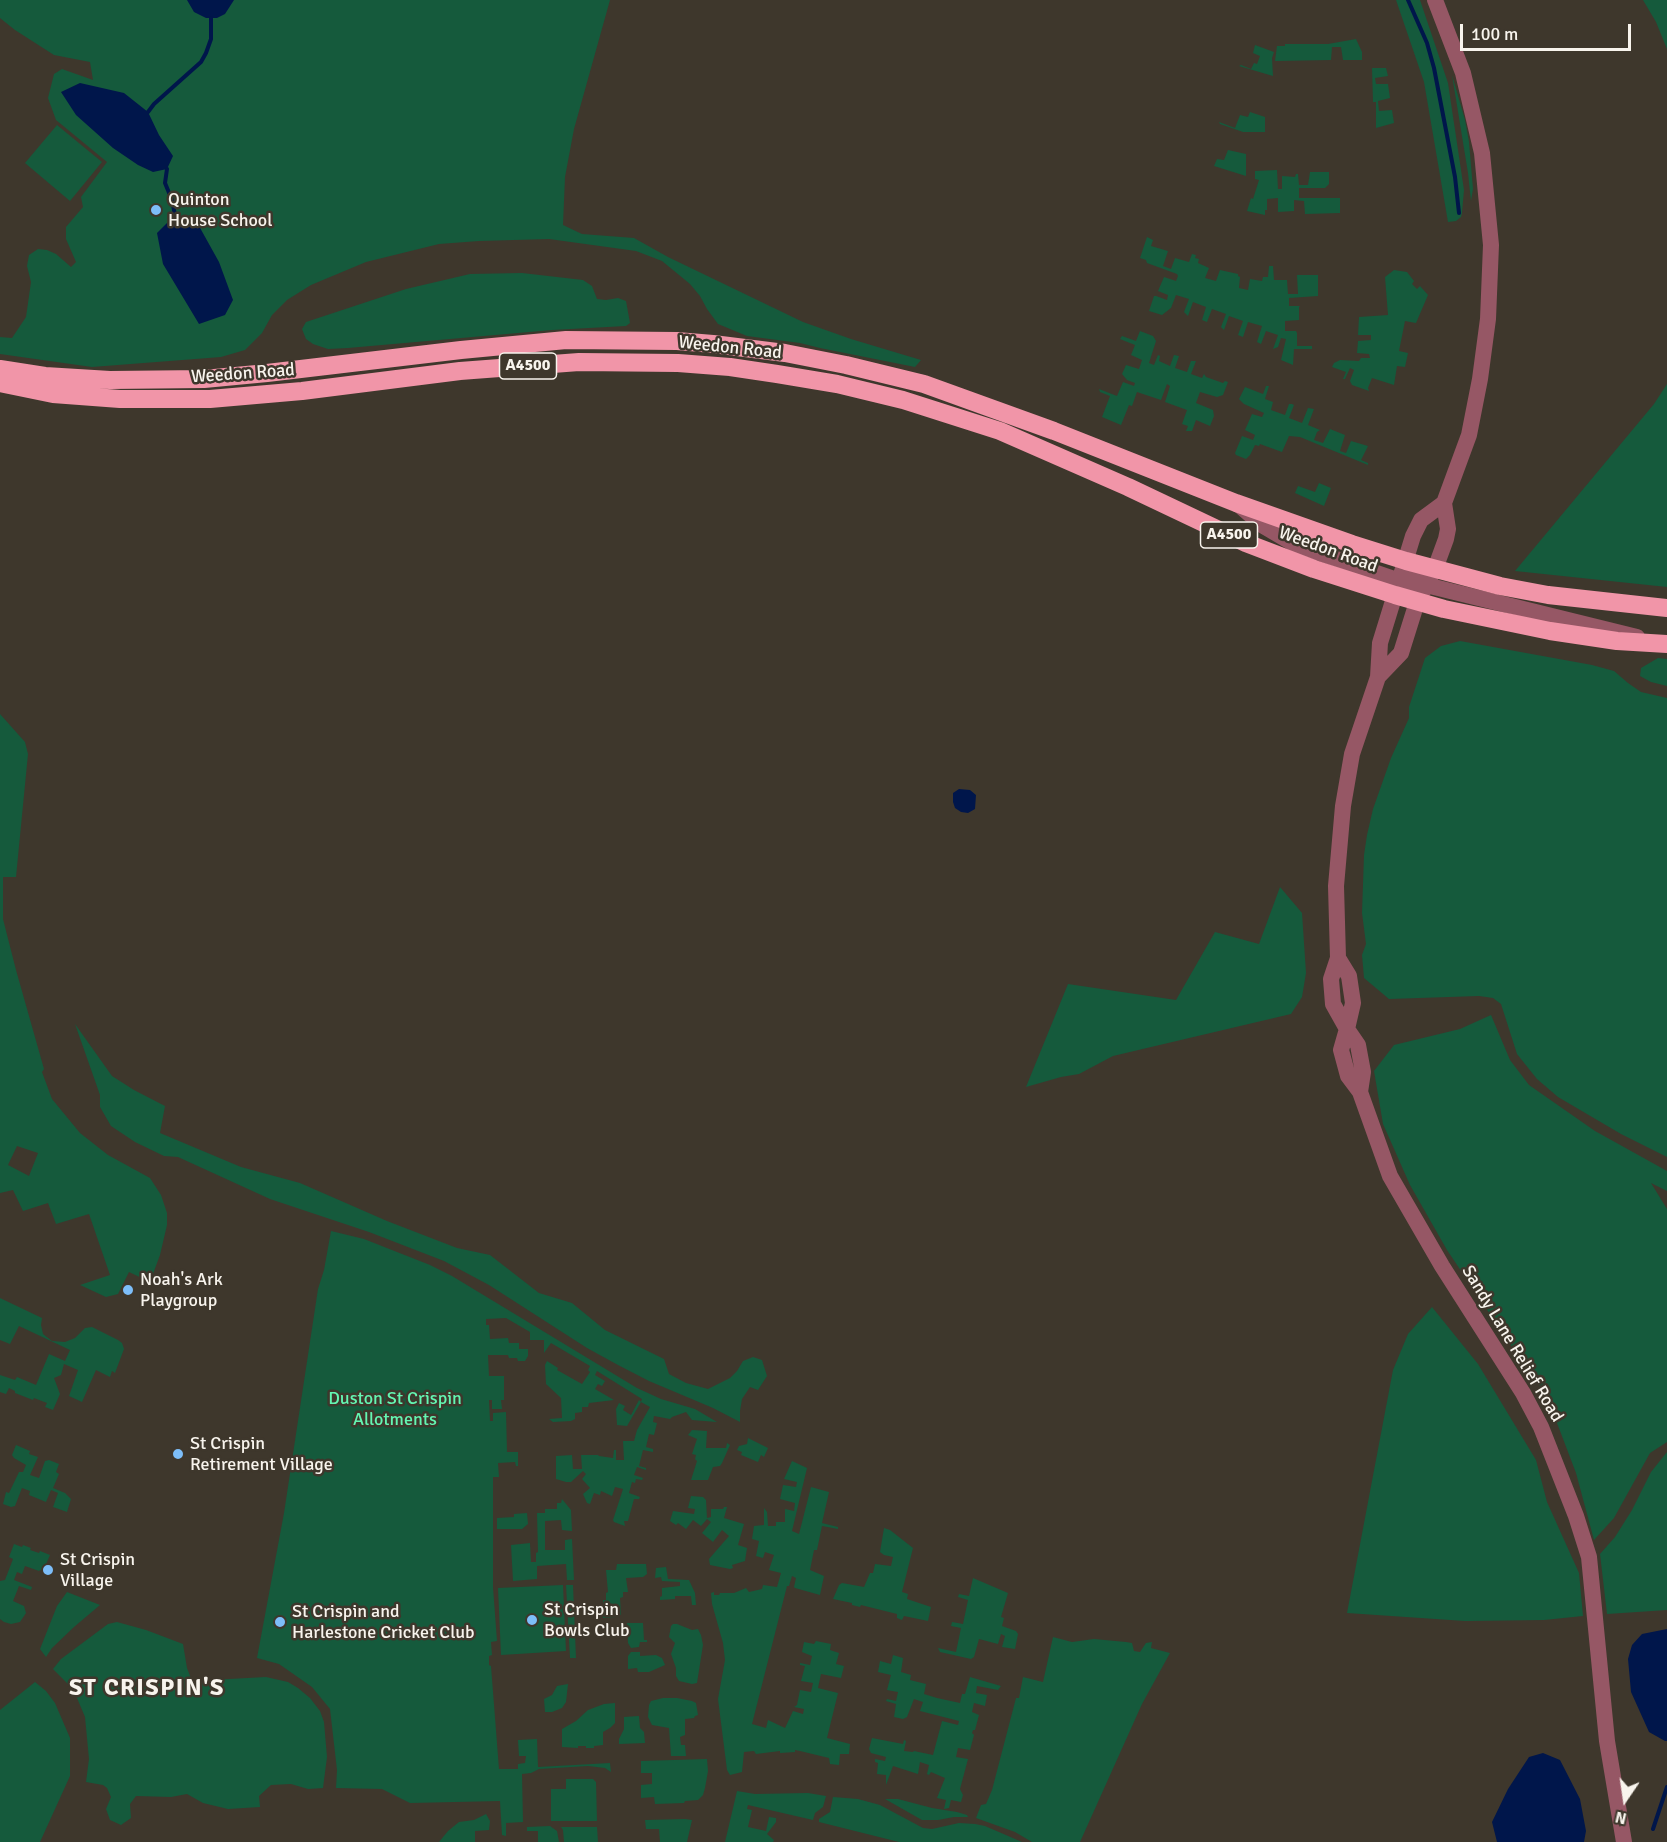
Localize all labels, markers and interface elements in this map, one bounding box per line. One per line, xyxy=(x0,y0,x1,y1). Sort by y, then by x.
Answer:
scale bar xyxy=(1463,12,1634,50)
text: 100 m xyxy=(1471,23,1518,45)
place label: Quinton House School xyxy=(168,189,272,232)
marker: Quinton House School xyxy=(149,203,163,217)
street label: Weedon Road xyxy=(677,332,783,364)
road number: A4500 xyxy=(500,353,556,379)
street label: Weedon Road xyxy=(190,360,296,388)
road number: A4500 xyxy=(1200,522,1258,548)
street label: Weedon Road xyxy=(1276,522,1380,578)
street label: Sandy Lane Relief Road xyxy=(1457,1262,1567,1426)
place label: Noah's Ark Playgroup xyxy=(140,1269,223,1312)
marker: Noah's Ark Playgroup xyxy=(121,1283,135,1297)
park label: Duston St Crispin Allotments xyxy=(328,1388,462,1430)
place label: St Crispin Retirement Village xyxy=(190,1433,333,1476)
marker: St Crispin Retirement Village xyxy=(171,1447,185,1461)
place label: St Crispin Village xyxy=(60,1549,135,1592)
marker: St Crispin Village xyxy=(41,1563,55,1577)
place label: St Crispin Bowls Club xyxy=(544,1599,629,1642)
place label: St Crispin and Harlestone Cricket Club xyxy=(292,1601,475,1644)
marker: St Crispin Bowls Club xyxy=(525,1613,539,1627)
marker: St Crispin and Harlestone Cricket Club xyxy=(273,1615,287,1629)
district label: ST CRISPIN'S xyxy=(69,1675,225,1703)
north arrow xyxy=(1595,1770,1655,1830)
text: N xyxy=(1613,1807,1629,1829)

